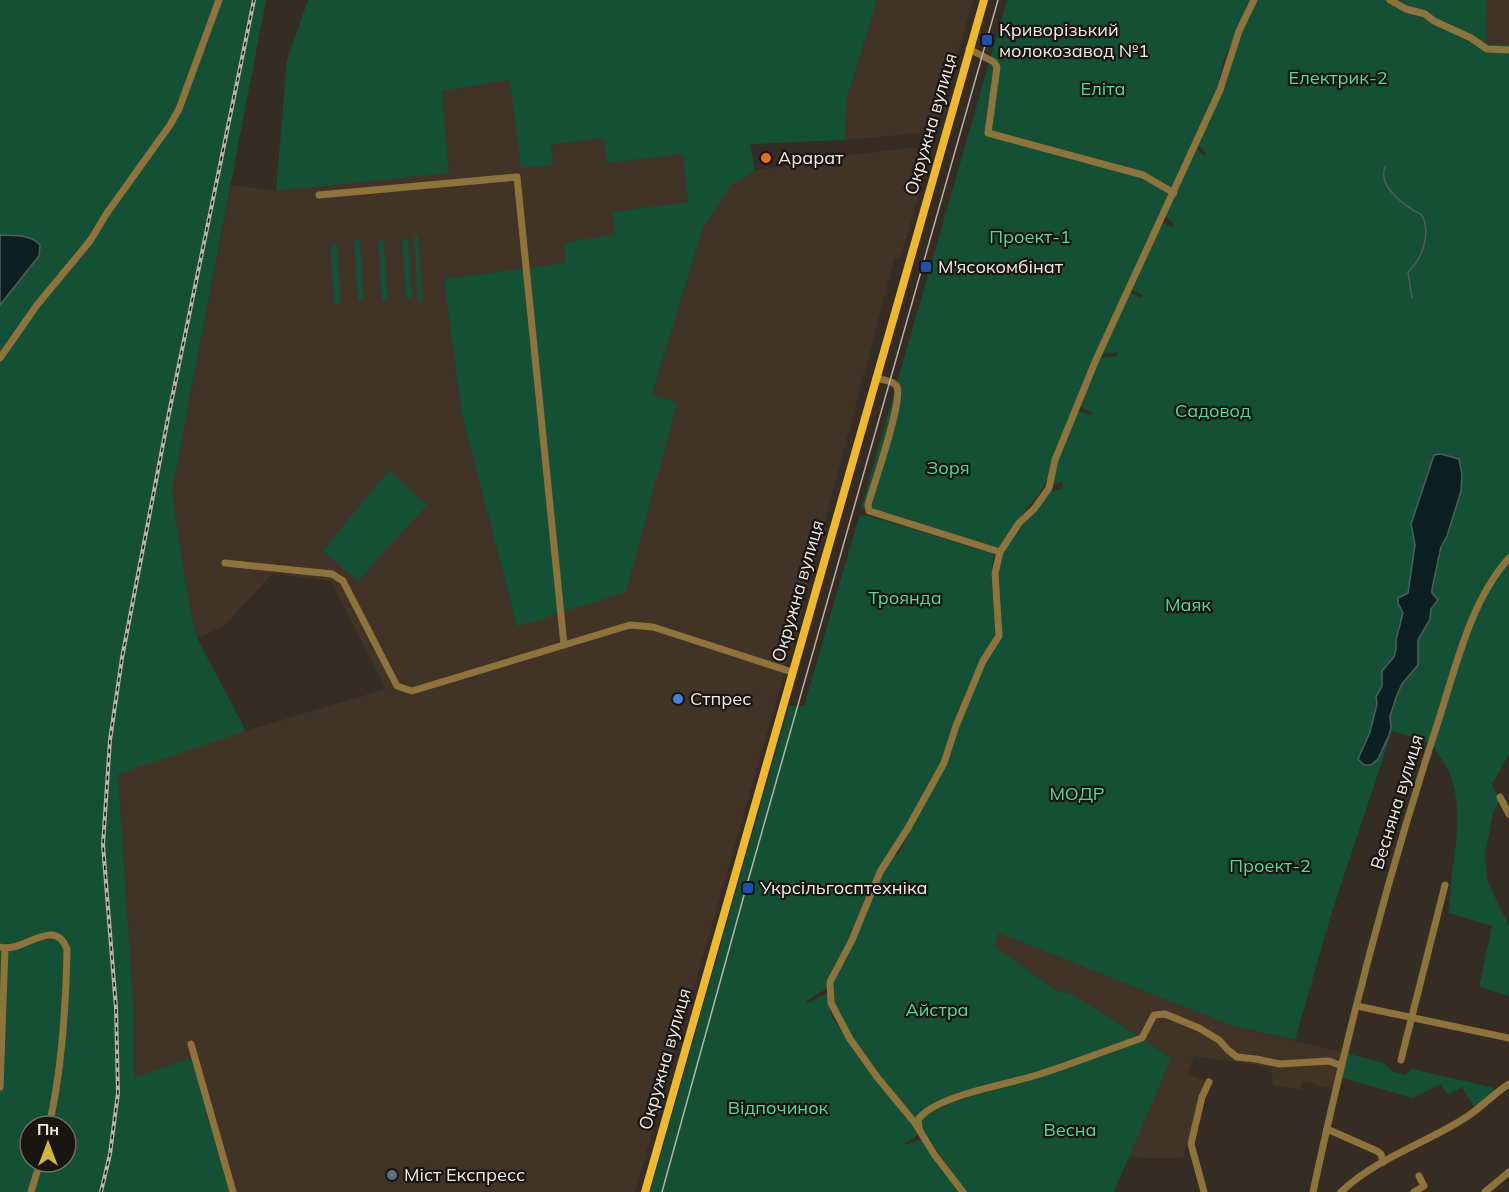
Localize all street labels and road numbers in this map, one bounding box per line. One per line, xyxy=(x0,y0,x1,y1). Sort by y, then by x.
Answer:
street label: Окружна вулиця xyxy=(899,50,962,197)
street label: Окружна вулиця xyxy=(766,517,829,664)
street label: Весняна вулиця xyxy=(1365,732,1428,872)
street label: Окружна вулиця xyxy=(633,985,696,1132)

